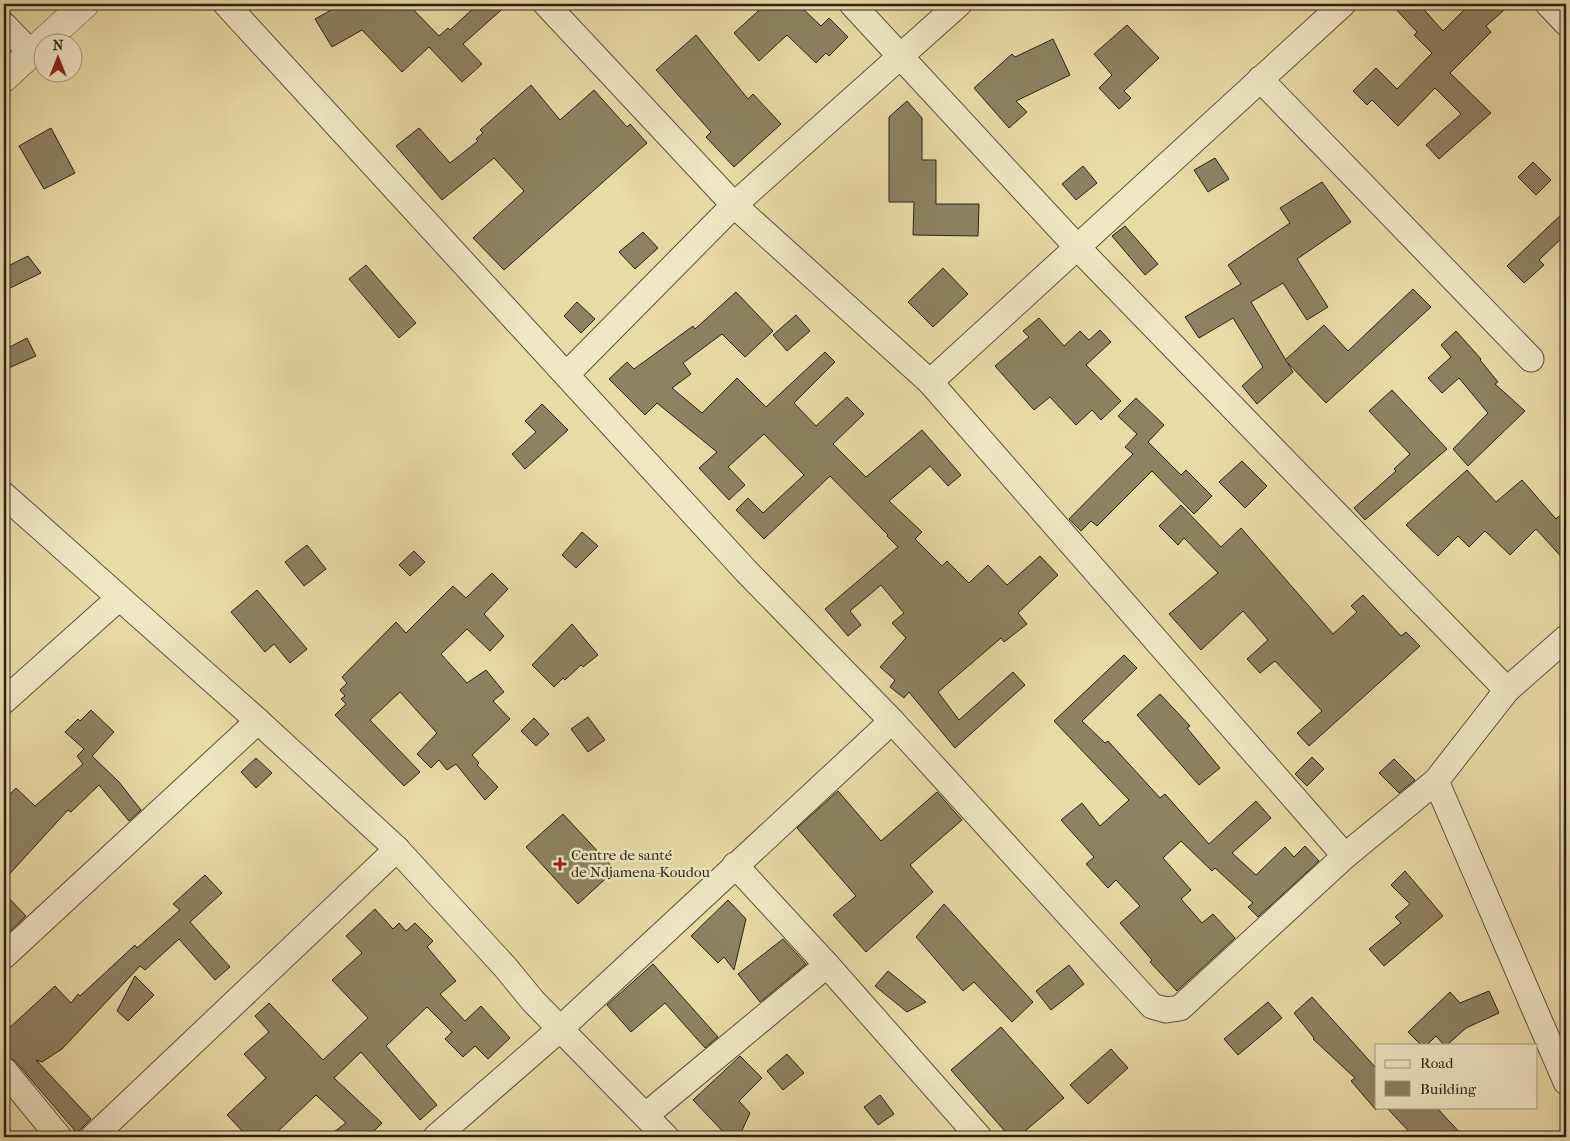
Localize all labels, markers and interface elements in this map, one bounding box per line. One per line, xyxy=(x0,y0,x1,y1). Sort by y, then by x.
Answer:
north arrow xyxy=(32,32,82,82)
text: N xyxy=(53,37,64,54)
place label: Centre de santé de Ndjamena-Koudou xyxy=(571,846,710,881)
marker: Centre de santé de Ndjamena-Koudou xyxy=(553,857,567,871)
legend xyxy=(1375,1044,1538,1108)
text: Road xyxy=(1420,1054,1454,1072)
text: Building xyxy=(1420,1080,1477,1098)

